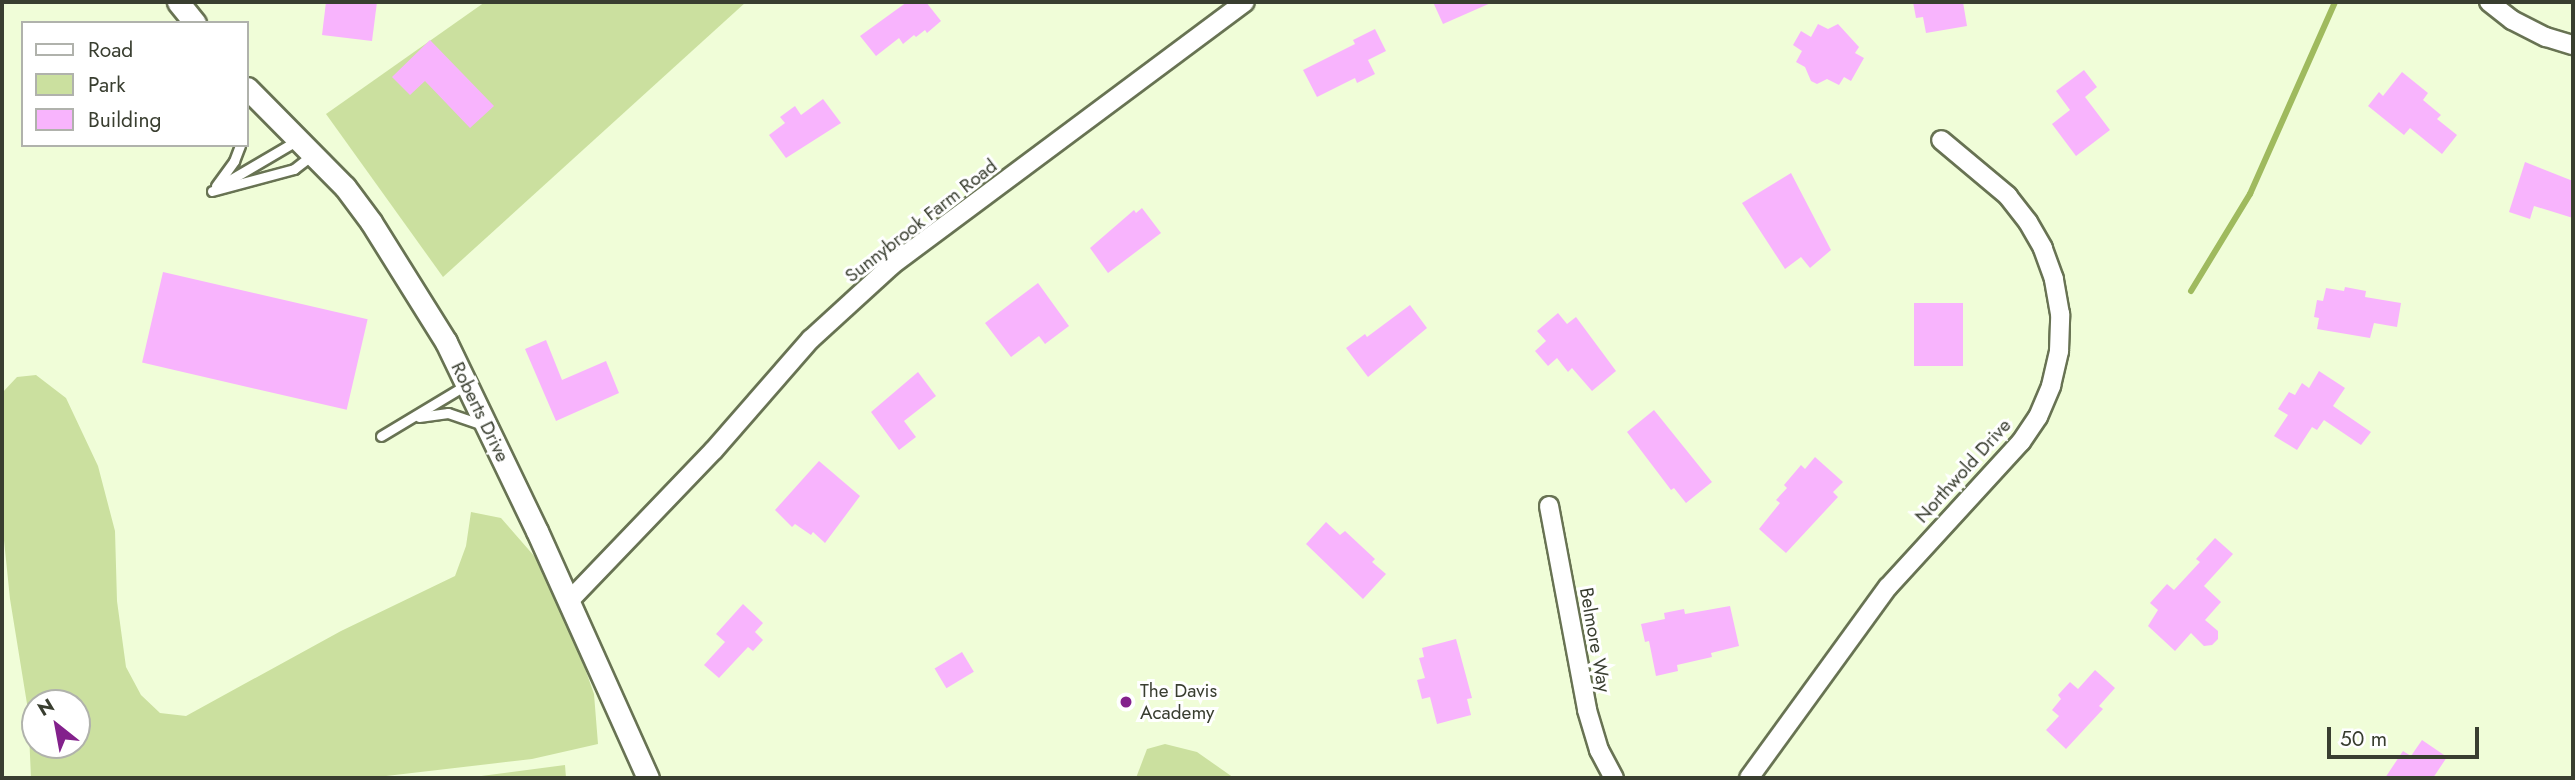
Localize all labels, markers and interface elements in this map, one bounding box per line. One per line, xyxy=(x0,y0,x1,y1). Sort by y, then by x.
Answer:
legend xyxy=(21,21,248,147)
text: Road xyxy=(88,35,133,65)
text: Park xyxy=(88,70,125,100)
text: Building xyxy=(88,105,161,135)
street label: Sunnybrook Farm Road xyxy=(840,155,1002,287)
street label: Roberts Drive xyxy=(446,358,514,466)
street label: Northwold Drive xyxy=(1910,414,2016,528)
street label: Belmore Way xyxy=(1575,586,1615,694)
place label: The Davis Academy xyxy=(1140,680,1217,724)
north arrow xyxy=(21,689,91,759)
text: N xyxy=(33,692,59,723)
marker: The Davis Academy xyxy=(1118,694,1134,710)
scale bar xyxy=(2330,714,2482,758)
text: 50 m xyxy=(2340,724,2387,754)

